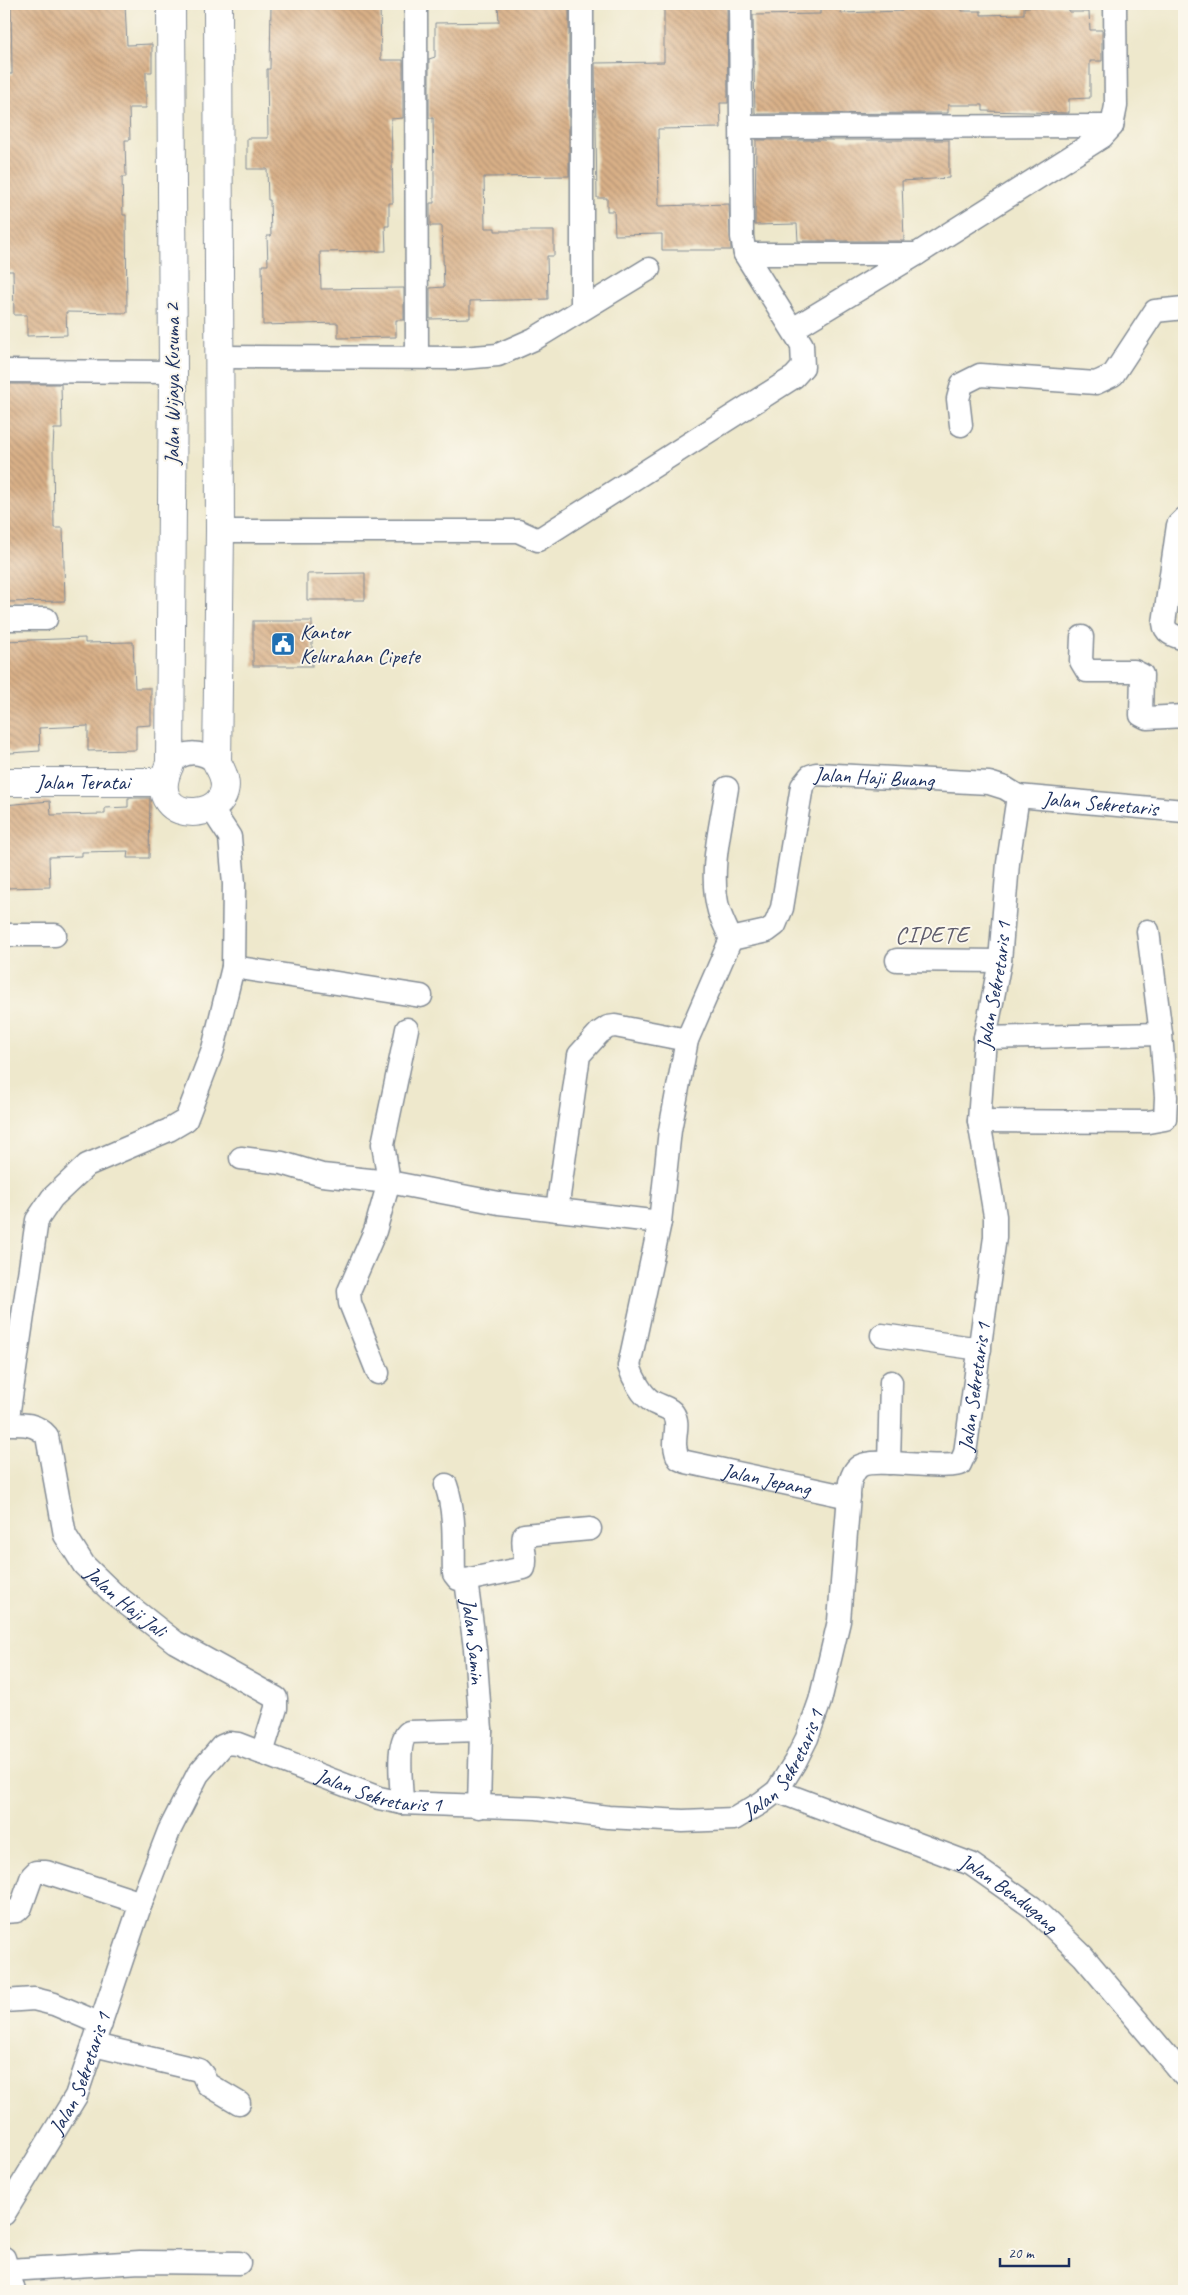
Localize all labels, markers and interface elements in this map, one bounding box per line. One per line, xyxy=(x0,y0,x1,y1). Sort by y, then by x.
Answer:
street label: Jalan Wijaya Kusuma 2 xyxy=(159,302,185,466)
place label: Kantor Kelurahan Cipete xyxy=(300,619,422,669)
public building icon: Kantor Kelurahan Cipete xyxy=(270,631,296,657)
street label: Jalan Haji Buang xyxy=(812,761,936,793)
street label: Jalan Teratai xyxy=(35,769,133,795)
street label: Jalan Sekretaris xyxy=(1041,785,1161,822)
street label: Jalan Sekretaris 1 xyxy=(971,919,1016,1051)
district label: CIPETE xyxy=(895,920,971,950)
street label: Jalan Sekretaris 1 xyxy=(952,1319,996,1454)
street label: Jalan Jepang xyxy=(719,1457,815,1502)
street label: Jalan Haji Jali xyxy=(79,1559,174,1645)
street label: Jalan Samin xyxy=(455,1596,491,1686)
street label: Jalan Sekretaris 1 xyxy=(737,1704,830,1824)
street label: Jalan Sekretaris 1 xyxy=(311,1762,444,1818)
street label: Jalan Bendugang xyxy=(955,1848,1065,1940)
street label: Jalan Sekretaris 1 xyxy=(42,2007,117,2140)
scale bar xyxy=(1000,2235,1069,2267)
text: 20 m xyxy=(1008,2244,1035,2263)

